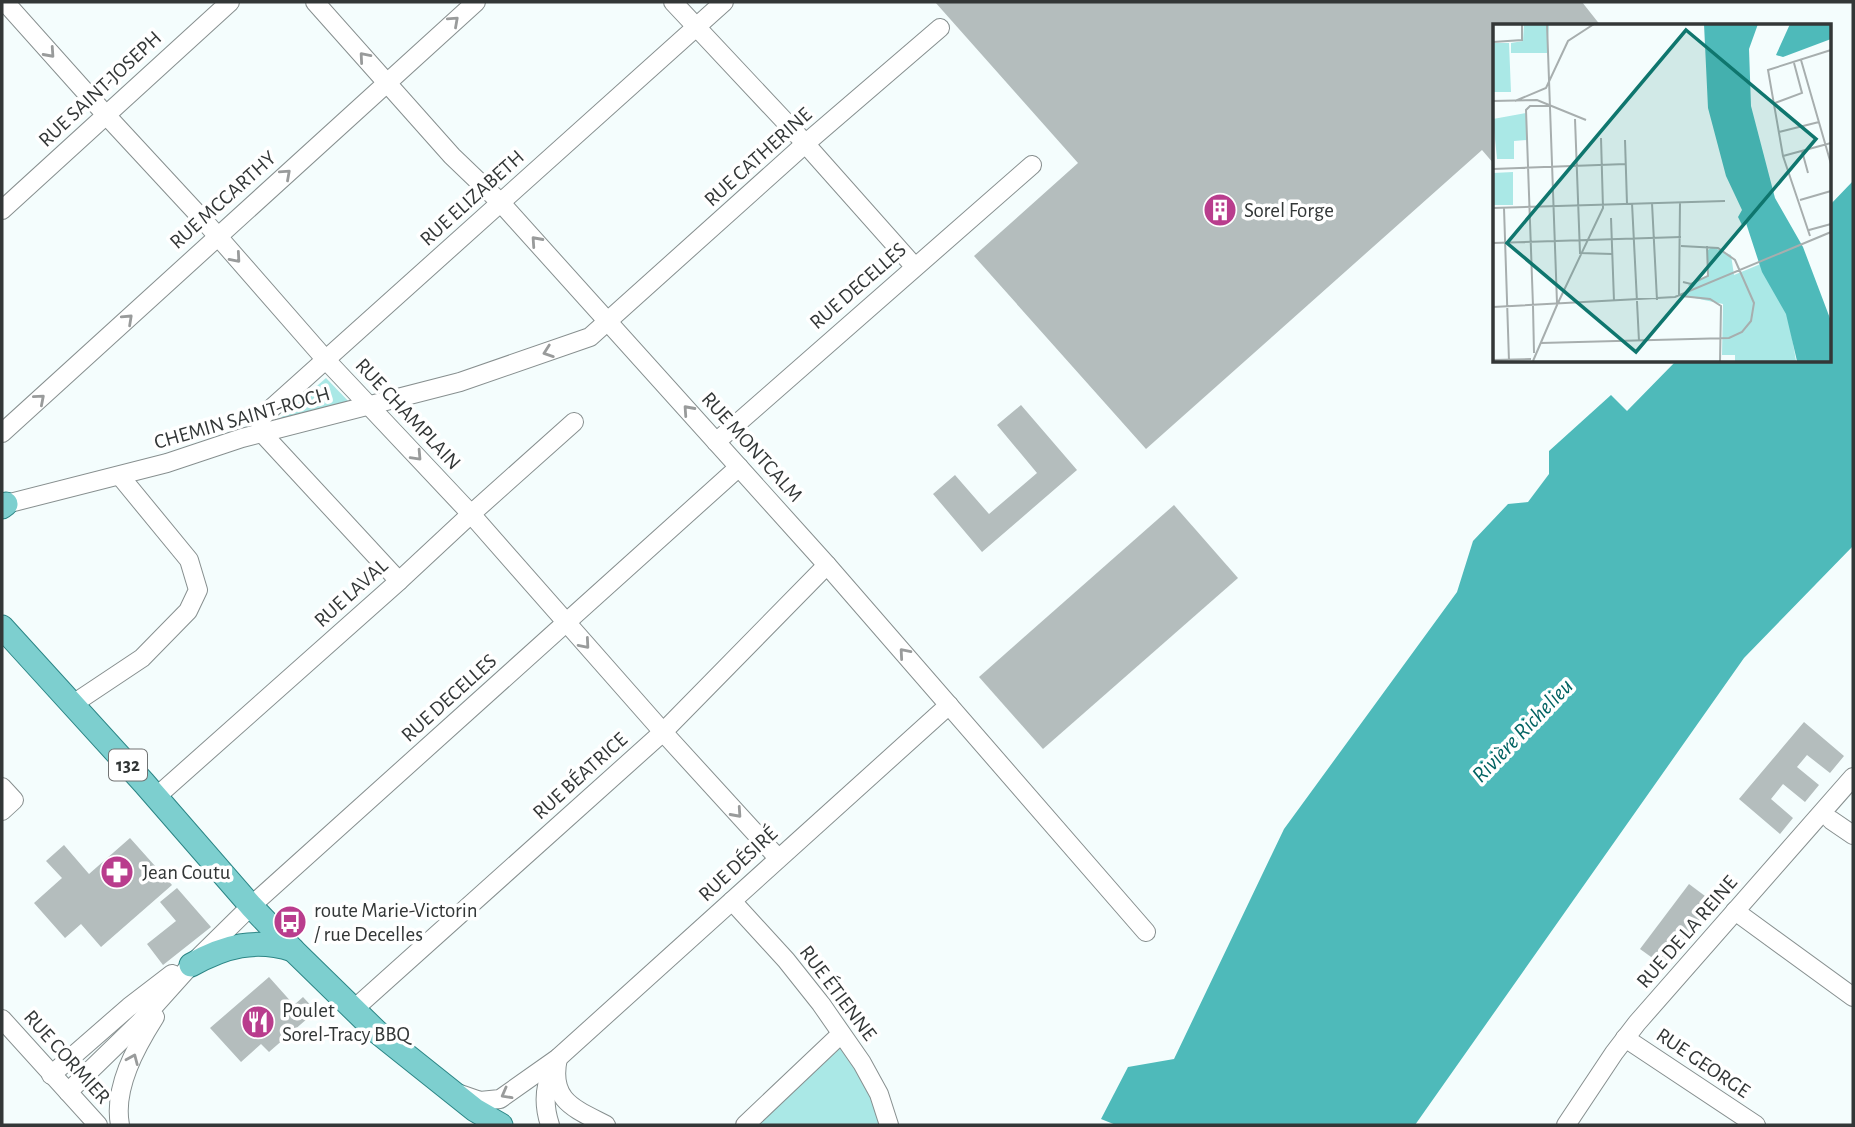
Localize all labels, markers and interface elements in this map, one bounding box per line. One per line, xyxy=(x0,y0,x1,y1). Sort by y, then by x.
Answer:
one-way arrow xyxy=(446,17,459,29)
inset map xyxy=(1493,24,1830,362)
street label: RUE SAINT-JOSEPH xyxy=(35,27,165,151)
one-way arrow xyxy=(42,45,55,58)
one-way arrow xyxy=(360,52,372,65)
street label: RUE CATHERINE xyxy=(700,104,816,210)
street label: RUE ELIZABETH xyxy=(416,146,528,250)
street label: RUE MCCARTHY xyxy=(166,147,280,253)
one-way arrow xyxy=(278,170,291,182)
building icon: Sorel Forge xyxy=(1201,191,1239,229)
place label: Sorel Forge xyxy=(1244,200,1334,221)
one-way arrow xyxy=(531,236,544,249)
street label: RUE DECELLES xyxy=(806,239,910,333)
one-way arrow xyxy=(228,250,240,263)
one-way arrow xyxy=(120,315,133,327)
one-way arrow xyxy=(543,344,555,358)
street label: RUE CHAMPLAIN xyxy=(351,354,465,474)
street label: CHEMIN SAINT-ROCH xyxy=(152,383,332,453)
street label: RUE MONTCALM xyxy=(697,388,807,506)
one-way arrow xyxy=(31,395,44,407)
one-way arrow xyxy=(684,405,696,418)
one-way arrow xyxy=(408,448,421,461)
street label: RUE LAVAL xyxy=(310,555,392,631)
one-way arrow xyxy=(577,635,589,648)
one-way arrow xyxy=(900,648,912,661)
street label: RUE DECELLES xyxy=(397,650,501,746)
water label: Rivière Richelieu xyxy=(1468,675,1578,787)
street label: RUE BÉATRICE xyxy=(528,727,631,823)
road number: 132 xyxy=(109,750,147,780)
one-way arrow xyxy=(728,805,741,818)
street label: RUE DÉSIRÉ xyxy=(693,821,781,905)
pharmacy icon: Jean Coutu xyxy=(98,853,136,891)
place label: Jean Coutu xyxy=(142,862,231,883)
street label: RUE DE LA REINE xyxy=(1633,872,1741,992)
place label: route Marie-Victorin / rue Decelles xyxy=(314,900,478,945)
bus stop icon: route Marie-Victorin / rue Decelles xyxy=(271,903,309,941)
street label: RUE ÉTIENNE xyxy=(796,940,882,1044)
place label: Poulet Sorel-Tracy BBQ xyxy=(282,1000,412,1045)
restaurant icon: Poulet Sorel-Tracy BBQ xyxy=(239,1003,277,1041)
street label: RUE CORMIER xyxy=(20,1006,114,1108)
street label: RUE GEORGE xyxy=(1652,1024,1754,1102)
one-way arrow xyxy=(124,1054,138,1066)
one-way arrow xyxy=(501,1086,514,1099)

